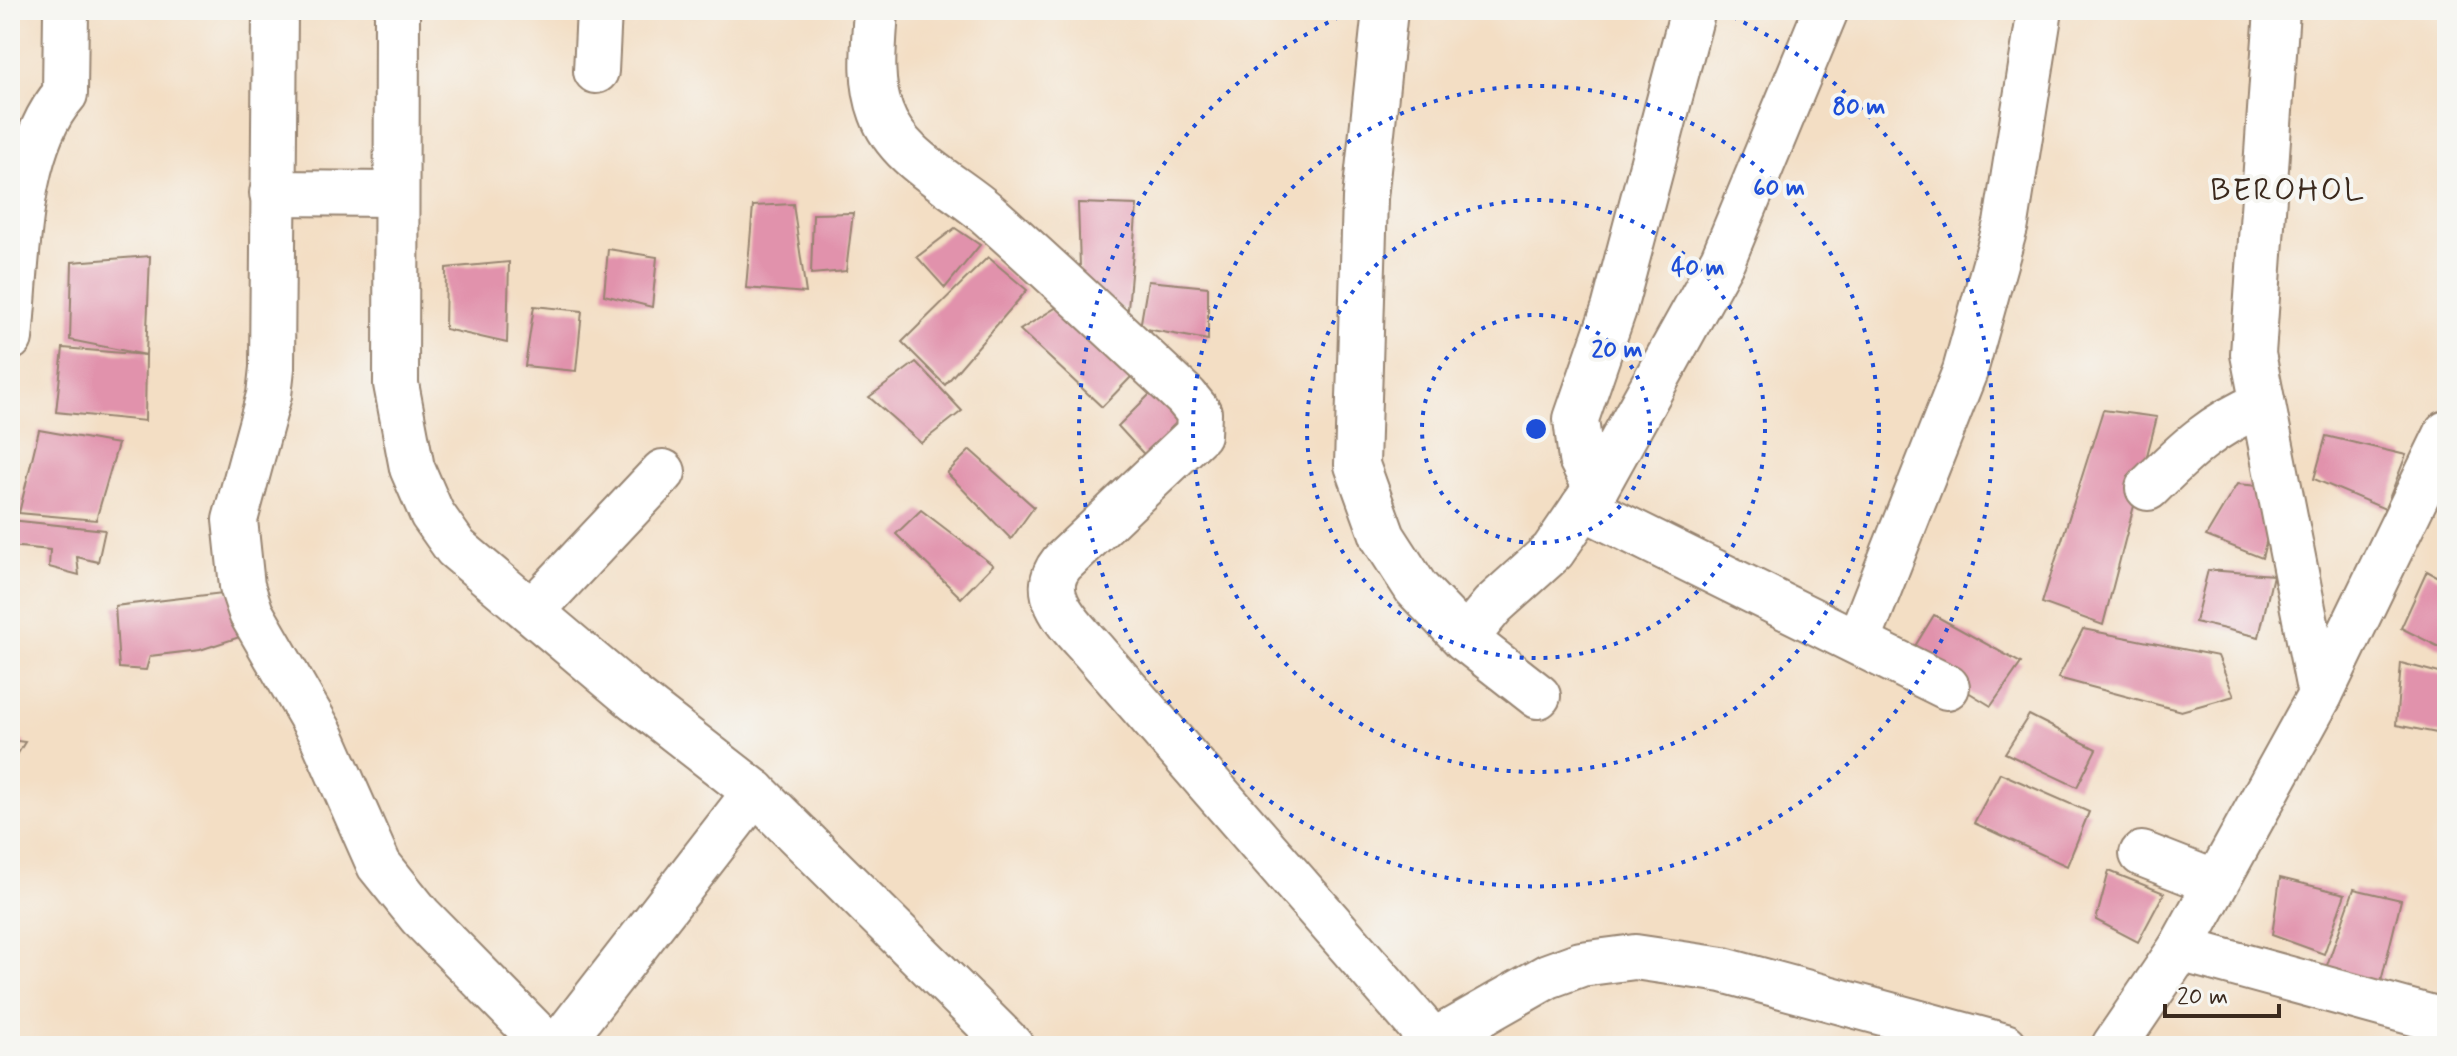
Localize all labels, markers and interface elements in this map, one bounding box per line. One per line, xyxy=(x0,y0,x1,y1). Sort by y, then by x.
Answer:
text: 80 m xyxy=(1833,92,1885,123)
district label: BEROHOL xyxy=(2210,170,2366,212)
text: 60 m xyxy=(1753,173,1805,204)
text: 40 m xyxy=(1671,253,1725,284)
text: 20 m xyxy=(1591,335,1643,366)
centre of rings xyxy=(1522,415,1550,443)
scale bar xyxy=(2165,968,2279,1018)
text: 20 m xyxy=(2177,982,2228,1013)

